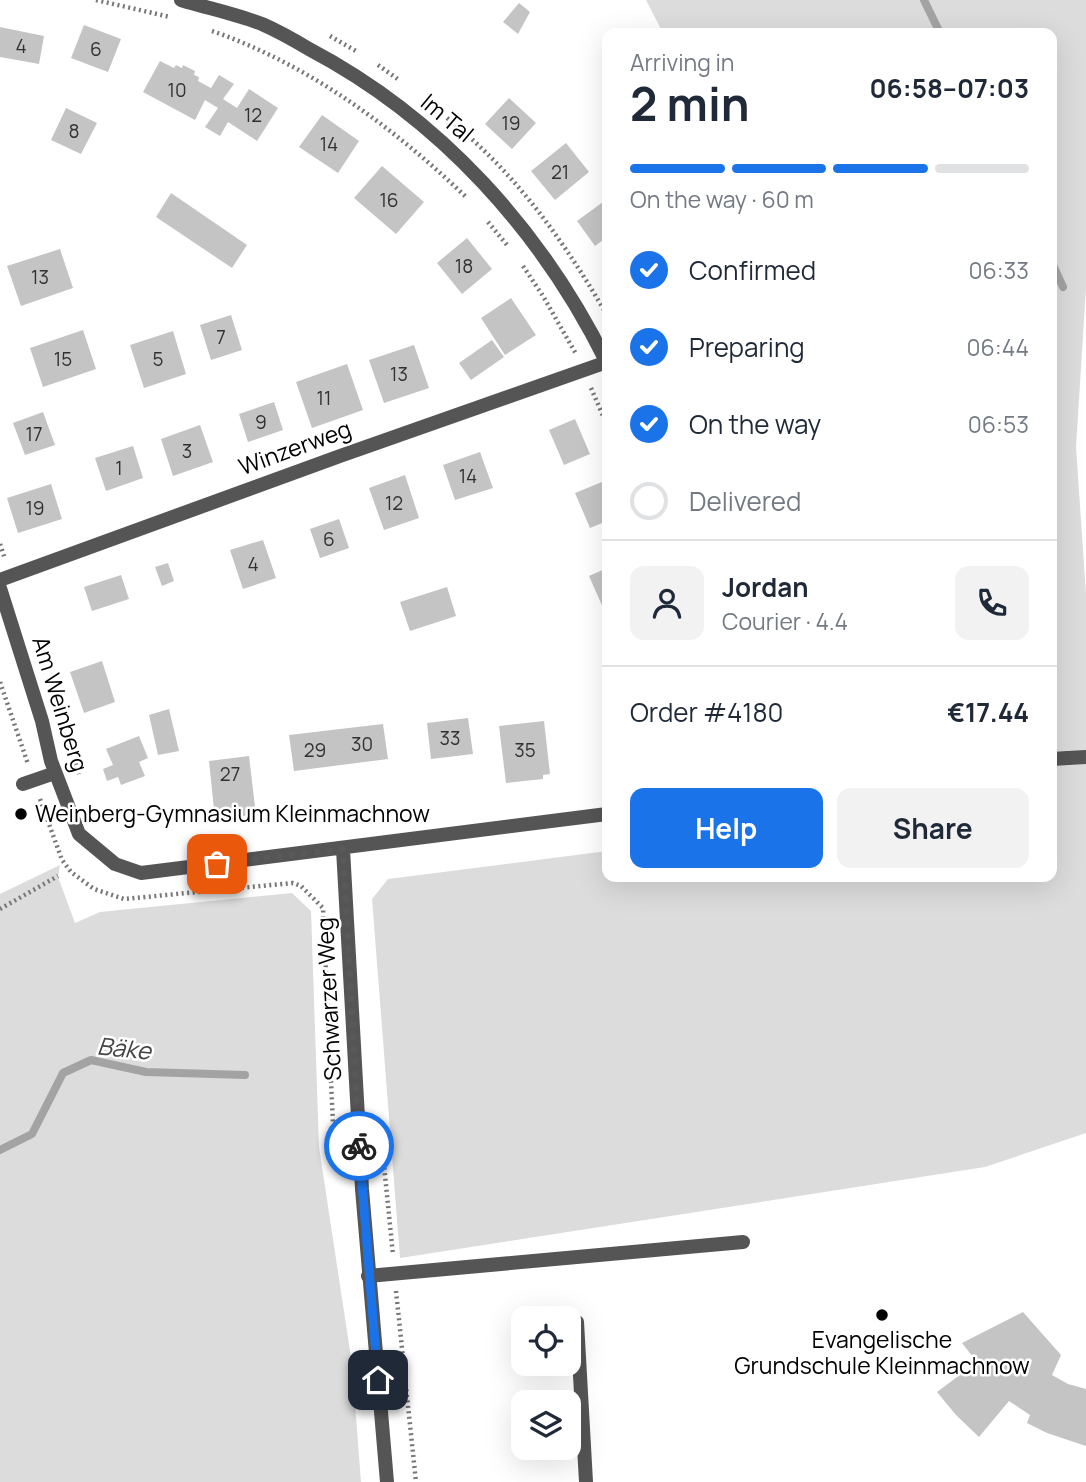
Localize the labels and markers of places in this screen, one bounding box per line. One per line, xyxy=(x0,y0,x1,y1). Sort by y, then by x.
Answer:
place label: Weinberg-Gymnasium Kleinmachnow xyxy=(35,797,430,829)
marker: Weinberg-Gymnasium Kleinmachnow xyxy=(13,806,29,822)
pin xyxy=(187,834,247,894)
marker: Evangelische Grundschule Kleinmachnow xyxy=(874,1307,890,1323)
place label: Evangelische Grundschule Kleinmachnow xyxy=(734,1323,1030,1381)
pin xyxy=(348,1350,408,1410)

